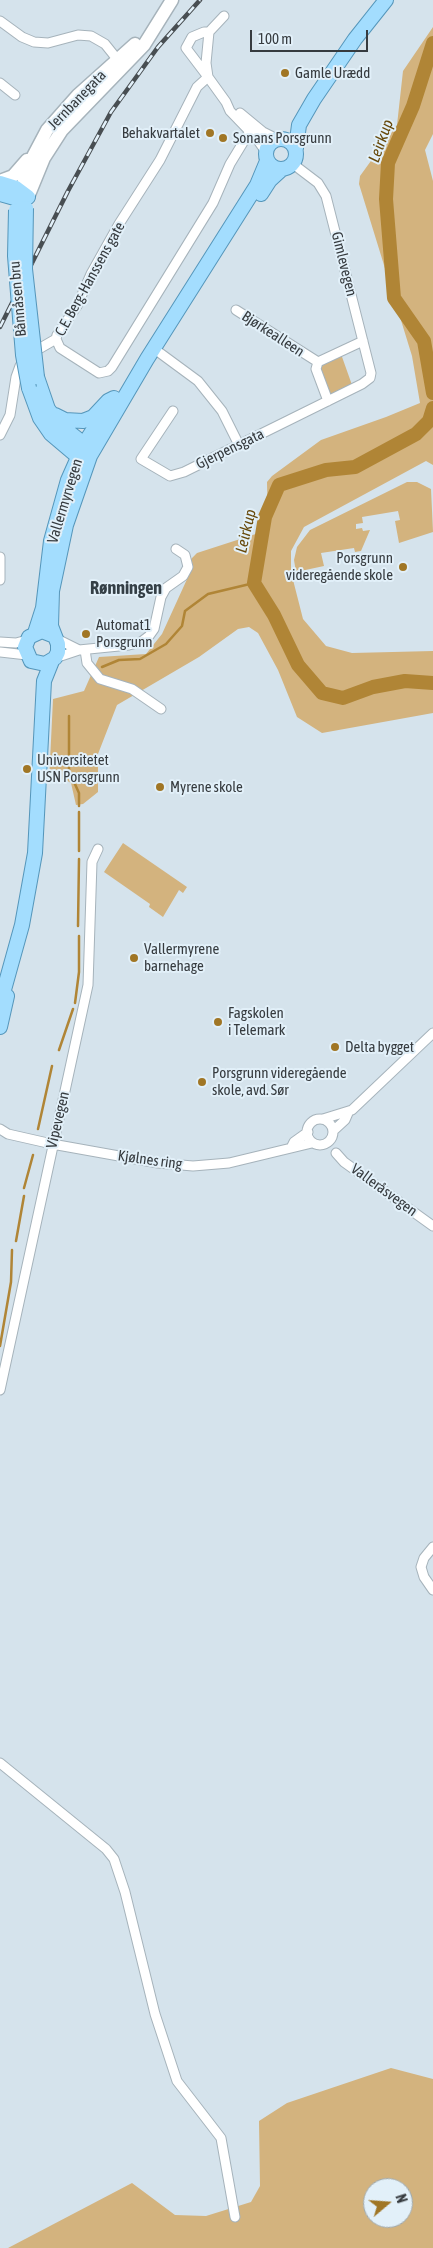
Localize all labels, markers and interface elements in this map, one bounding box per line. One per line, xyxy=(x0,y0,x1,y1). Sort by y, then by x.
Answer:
scale bar xyxy=(253,20,370,52)
text: 100 m xyxy=(258,30,292,47)
place label: Gamle Urædd xyxy=(295,64,370,82)
street label: Jernbanegata xyxy=(44,66,110,134)
marker: Gamle Urædd xyxy=(279,67,291,79)
water label: Leirkup xyxy=(364,117,398,165)
place label: Behakvartalet xyxy=(122,124,200,142)
marker: Behakvartalet xyxy=(204,127,216,139)
place label: Sonans Porsgrunn xyxy=(233,129,332,147)
marker: Sonans Porsgrunn xyxy=(217,132,229,144)
street label: C.E. Berg-Hanssens gate xyxy=(51,219,129,339)
street label: Gimlevegen xyxy=(327,230,361,298)
street label: Bånnåsen bru xyxy=(6,260,30,338)
street label: Bjørkealleen xyxy=(238,307,308,361)
street label: Gjerpensgata xyxy=(193,425,267,473)
street label: Vallermyrvegen xyxy=(44,457,86,545)
water label: Leirkup xyxy=(232,507,260,555)
place label: Porsgrunn videregående skole xyxy=(286,549,393,584)
marker: Porsgrunn videregående skole xyxy=(397,561,409,573)
district label: Rønningen xyxy=(90,577,162,599)
place label: Automat1 Porsgrunn xyxy=(96,616,153,651)
marker: Automat1 Porsgrunn xyxy=(80,628,92,640)
place label: Universitetet USN Porsgrunn xyxy=(37,751,120,786)
marker: Universitetet USN Porsgrunn xyxy=(21,763,33,775)
place label: Myrene skole xyxy=(170,778,243,796)
marker: Myrene skole xyxy=(154,781,166,793)
place label: Vallermyrene barnehage xyxy=(144,940,219,975)
marker: Vallermyrene barnehage xyxy=(128,952,140,964)
place label: Fagskolen i Telemark xyxy=(228,1004,285,1039)
marker: Fagskolen i Telemark xyxy=(212,1016,224,1028)
place label: Delta bygget xyxy=(345,1038,414,1056)
marker: Delta bygget xyxy=(329,1041,341,1053)
place label: Porsgrunn videregående skole, avd. Sør xyxy=(212,1064,347,1099)
marker: Porsgrunn videregående skole, avd. Sør xyxy=(196,1076,208,1088)
street label: Vipevegen xyxy=(43,1090,73,1150)
street label: Kjølnes ring xyxy=(117,1147,183,1173)
street label: Valleråsvegen xyxy=(347,1160,421,1220)
north arrow xyxy=(363,2178,413,2228)
text: N xyxy=(392,2192,410,2205)

